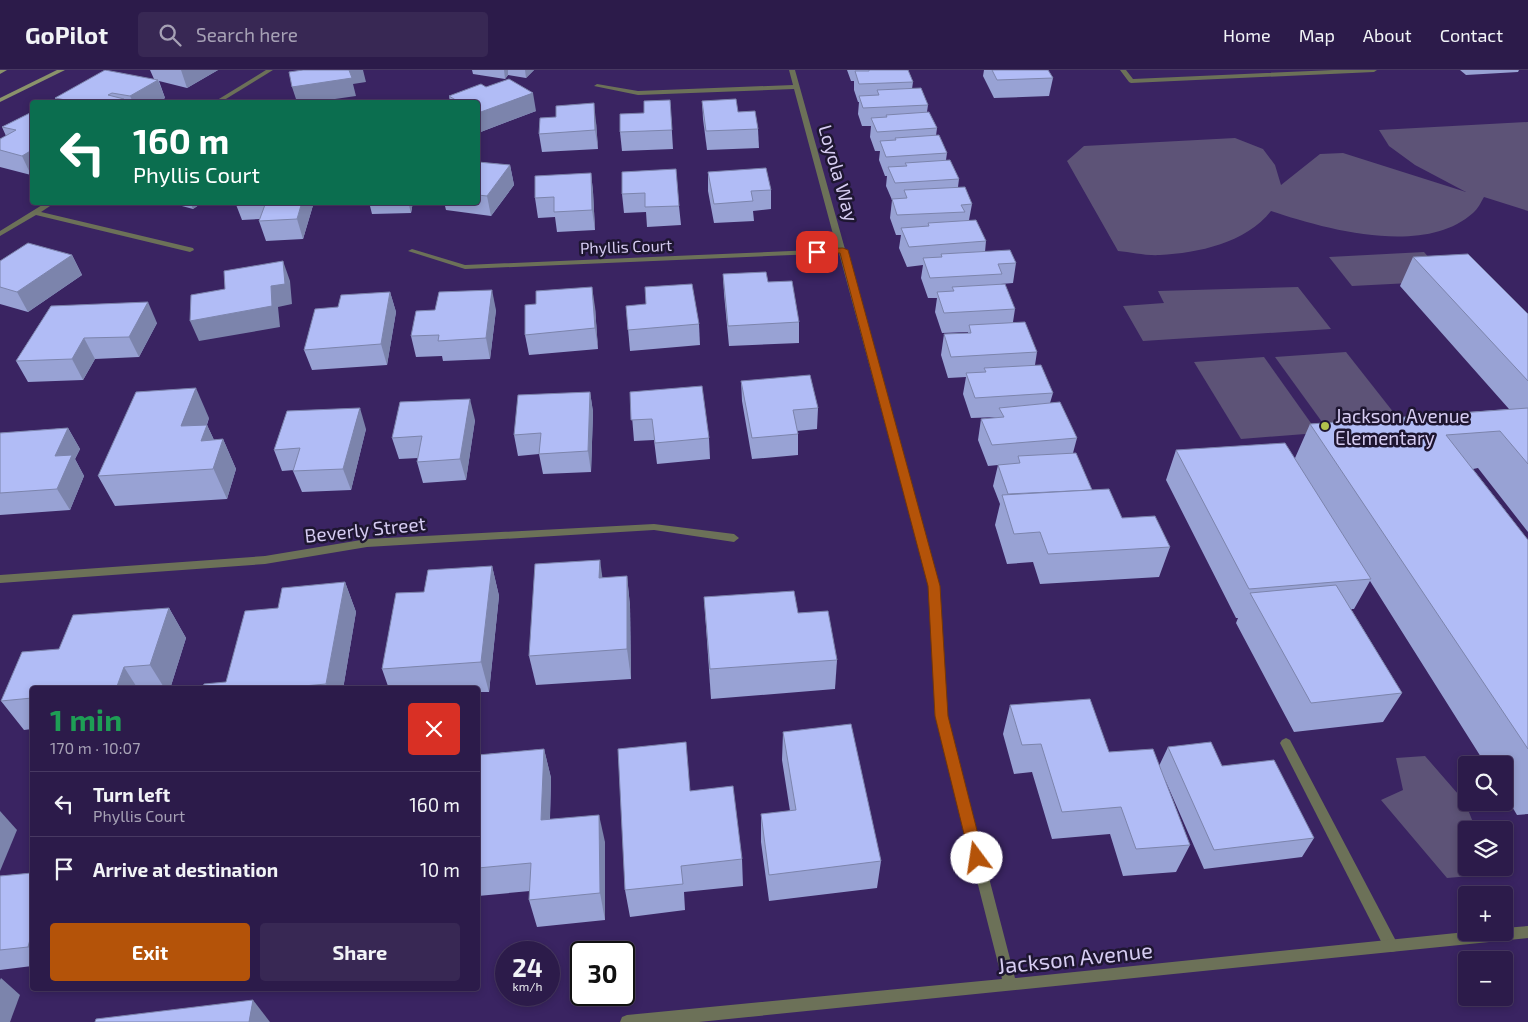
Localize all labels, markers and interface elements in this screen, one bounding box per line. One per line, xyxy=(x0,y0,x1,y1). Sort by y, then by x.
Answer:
search box xyxy=(138,12,488,57)
text: GoPilot xyxy=(25,20,108,49)
icon: search xyxy=(156,21,184,49)
text: Search here xyxy=(196,23,298,46)
text: Home xyxy=(1223,24,1271,46)
text: Map xyxy=(1299,24,1335,46)
text: About xyxy=(1363,24,1412,46)
text: Contact xyxy=(1440,24,1503,46)
text: 160 m xyxy=(133,119,229,161)
icon: left xyxy=(50,120,115,185)
street label: Loyola Way xyxy=(814,122,864,224)
text: Phyllis Court xyxy=(133,161,260,187)
pin xyxy=(796,231,838,273)
street label: Phyllis Court xyxy=(580,235,672,257)
icon: arrive xyxy=(803,238,831,266)
place label: Jackson Avenue Elementary xyxy=(1335,404,1470,449)
marker: Jackson Avenue Elementary xyxy=(1319,420,1331,432)
street label: Beverly Street xyxy=(303,511,427,547)
text: 1 min xyxy=(50,701,122,737)
button: close xyxy=(408,703,460,755)
text: 170 m · 10:07 xyxy=(50,738,140,757)
map controls xyxy=(1458,756,1513,1006)
button: search xyxy=(1458,756,1513,811)
text: Turn left xyxy=(93,783,170,806)
icon: left xyxy=(50,790,78,818)
text: 160 m xyxy=(409,793,460,816)
text: Phyllis Court xyxy=(93,806,185,825)
button: layers xyxy=(1458,821,1513,876)
position arrow xyxy=(950,831,1002,883)
icon: arrive xyxy=(50,855,78,883)
text: Arrive at destination xyxy=(93,858,278,881)
text: 10 m xyxy=(420,858,460,881)
button: + xyxy=(1458,886,1513,941)
button: Exit xyxy=(50,923,250,981)
button: Share xyxy=(260,923,460,981)
street label: Jackson Avenue xyxy=(996,936,1154,978)
speed limit sign: 30 xyxy=(570,941,635,1006)
button: − xyxy=(1458,951,1513,1006)
text: 24 xyxy=(512,952,543,982)
text: km/h xyxy=(513,979,542,993)

